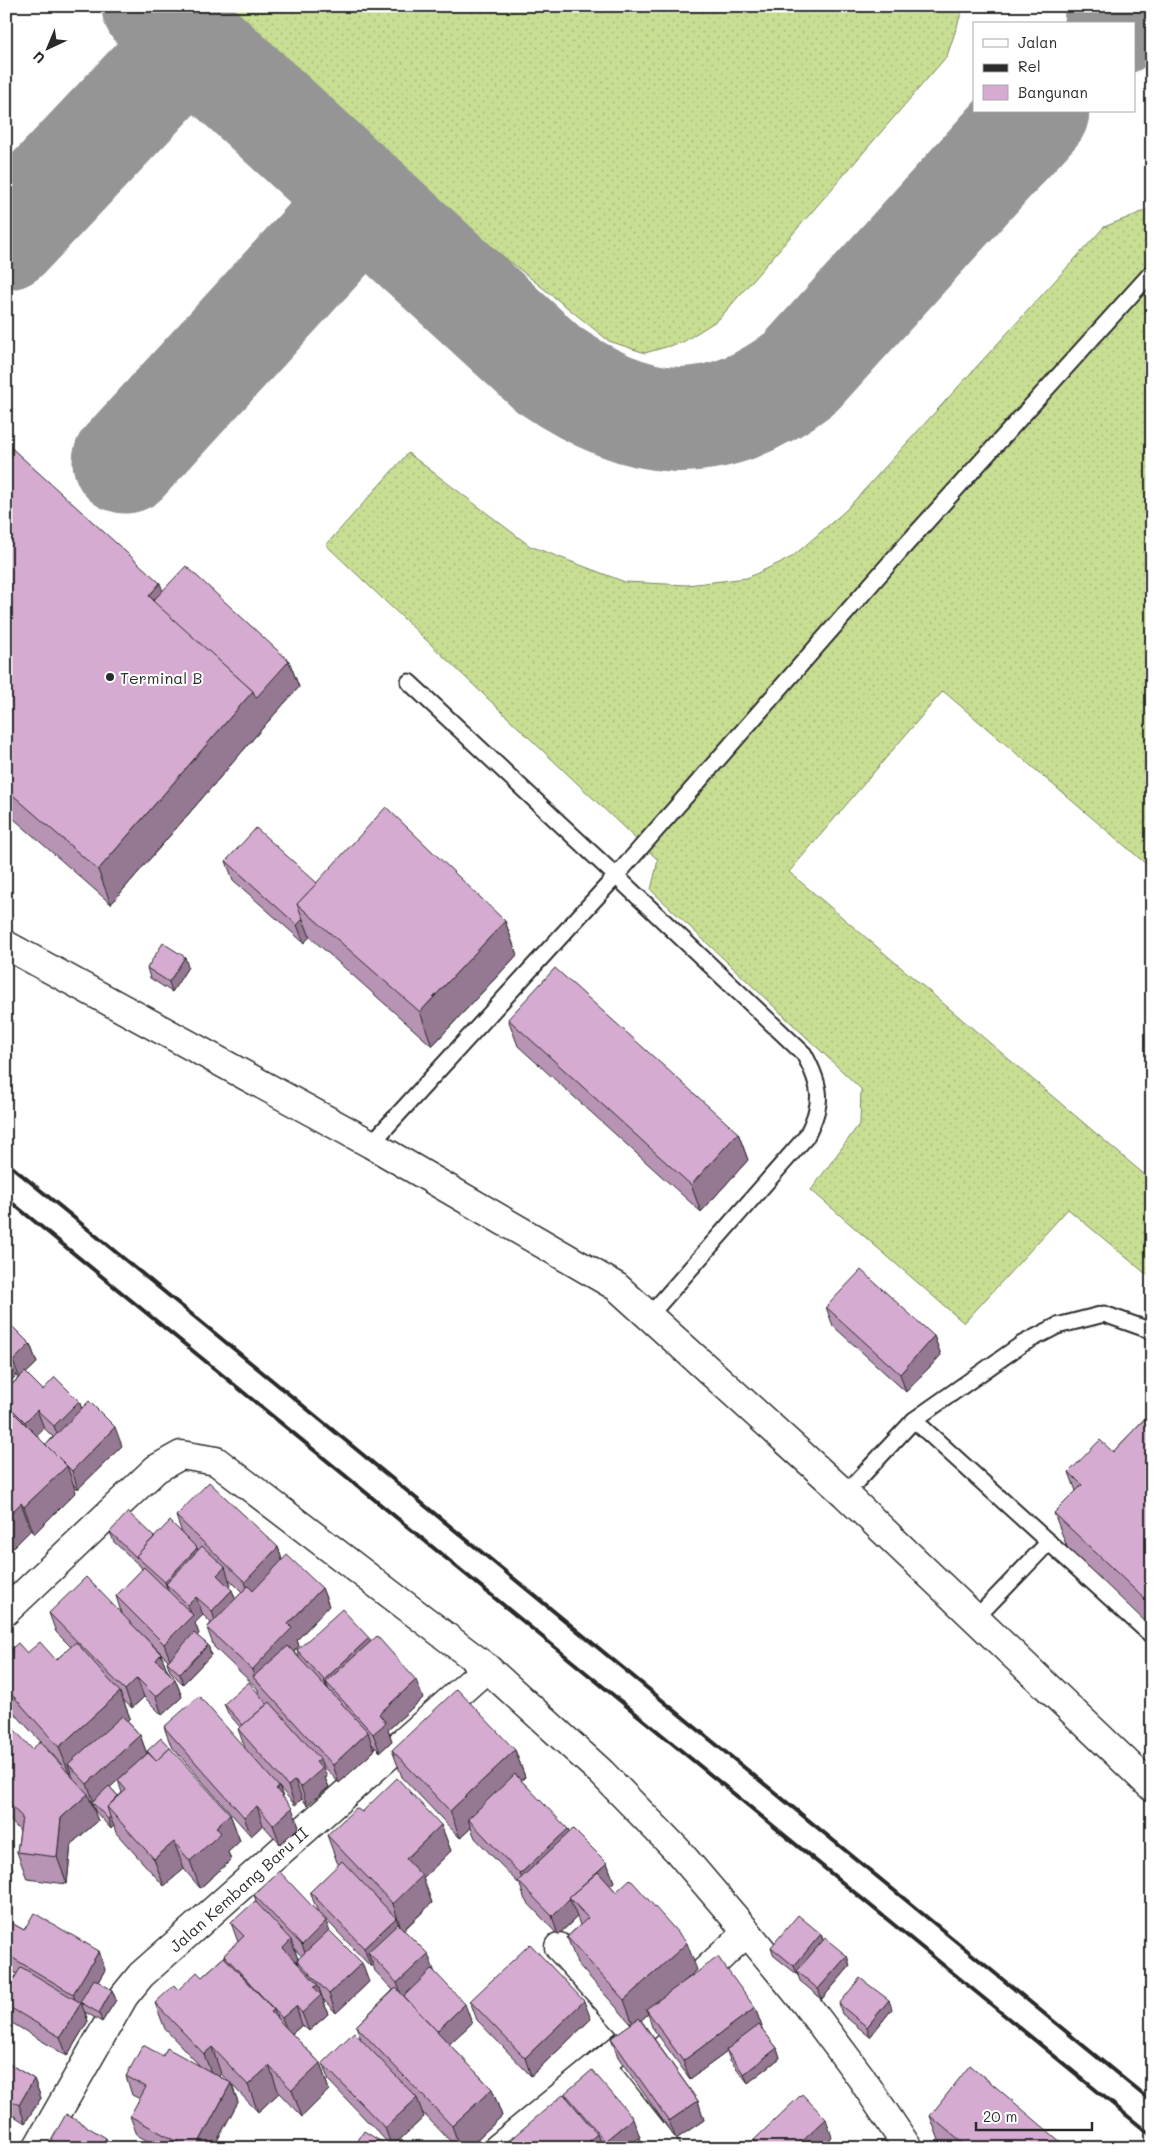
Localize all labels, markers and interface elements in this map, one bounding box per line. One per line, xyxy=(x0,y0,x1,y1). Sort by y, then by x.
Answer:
north arrow xyxy=(22,22,72,72)
legend xyxy=(973,22,1136,112)
text: Jalan xyxy=(1018,32,1057,52)
text: U xyxy=(28,47,49,68)
text: Rel xyxy=(1018,56,1041,76)
text: Bangunan xyxy=(1018,82,1088,102)
place label: Terminal B xyxy=(120,667,202,688)
marker: Terminal B xyxy=(104,671,116,683)
street label: Jalan Kembang Baru II xyxy=(164,1822,312,1956)
scale bar xyxy=(976,2099,1092,2131)
text: 20 m xyxy=(983,2106,1017,2126)

